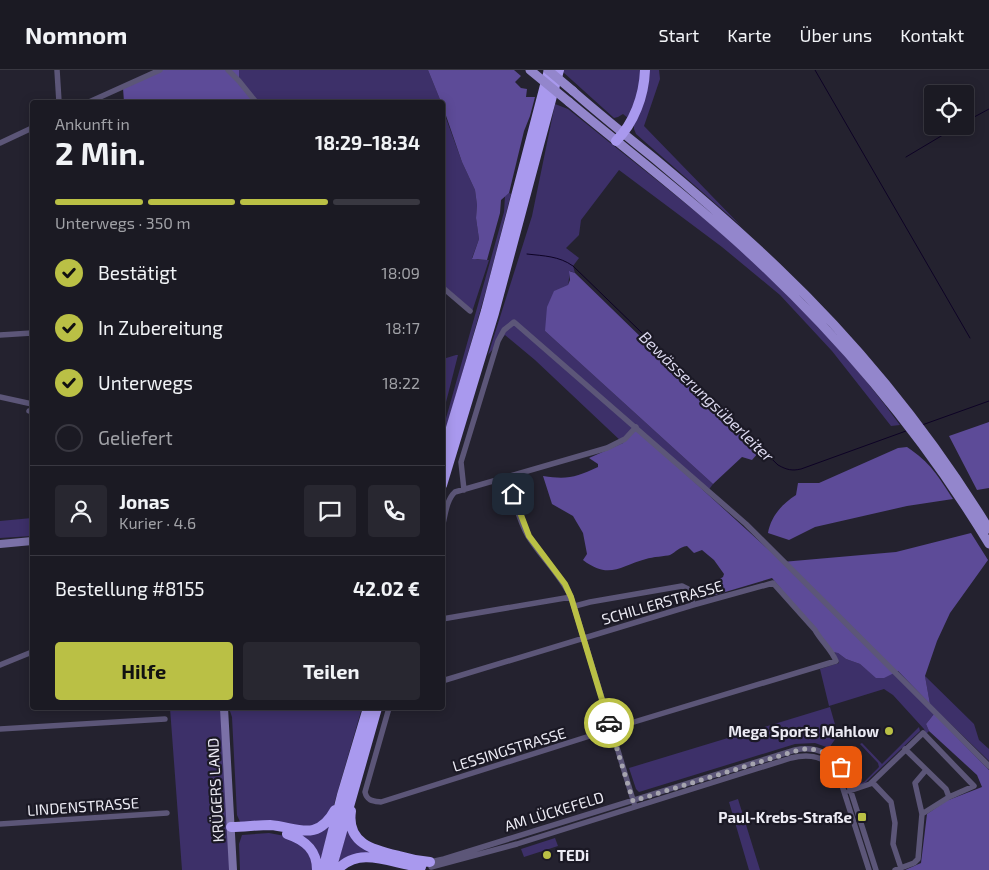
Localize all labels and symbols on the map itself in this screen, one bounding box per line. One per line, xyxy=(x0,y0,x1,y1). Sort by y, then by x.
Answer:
water label: Bewässerungsüberleiter xyxy=(636,327,779,466)
pin xyxy=(492,473,534,515)
street label: SCHILLERSTRASSE xyxy=(599,576,725,628)
courier xyxy=(584,698,634,748)
place label: Mega Sports Mahlow xyxy=(728,722,879,740)
street label: LESSINGSTRASSE xyxy=(450,723,568,775)
marker: Mega Sports Mahlow xyxy=(883,725,895,737)
street label: KRÜGERS LAND xyxy=(203,737,227,843)
pin xyxy=(820,746,862,788)
street label: AM LÜCKEFELD xyxy=(502,787,606,835)
street label: LINDENSTRASSE xyxy=(26,793,140,819)
place label: Paul-Krebs-Straße xyxy=(718,808,852,826)
marker: Paul-Krebs-Straße xyxy=(856,811,868,823)
place label: TEDi xyxy=(557,846,589,864)
marker: TEDi xyxy=(541,849,553,861)

